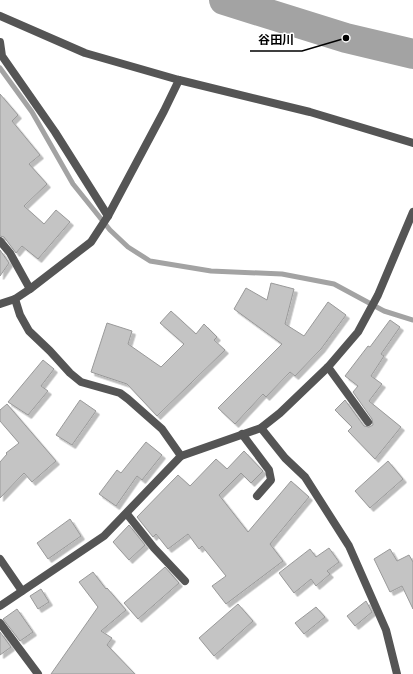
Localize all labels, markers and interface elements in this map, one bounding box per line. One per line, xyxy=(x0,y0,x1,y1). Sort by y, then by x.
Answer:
callout: 谷田川 xyxy=(250,27,302,51)
text: 谷田川 xyxy=(258,32,294,47)

